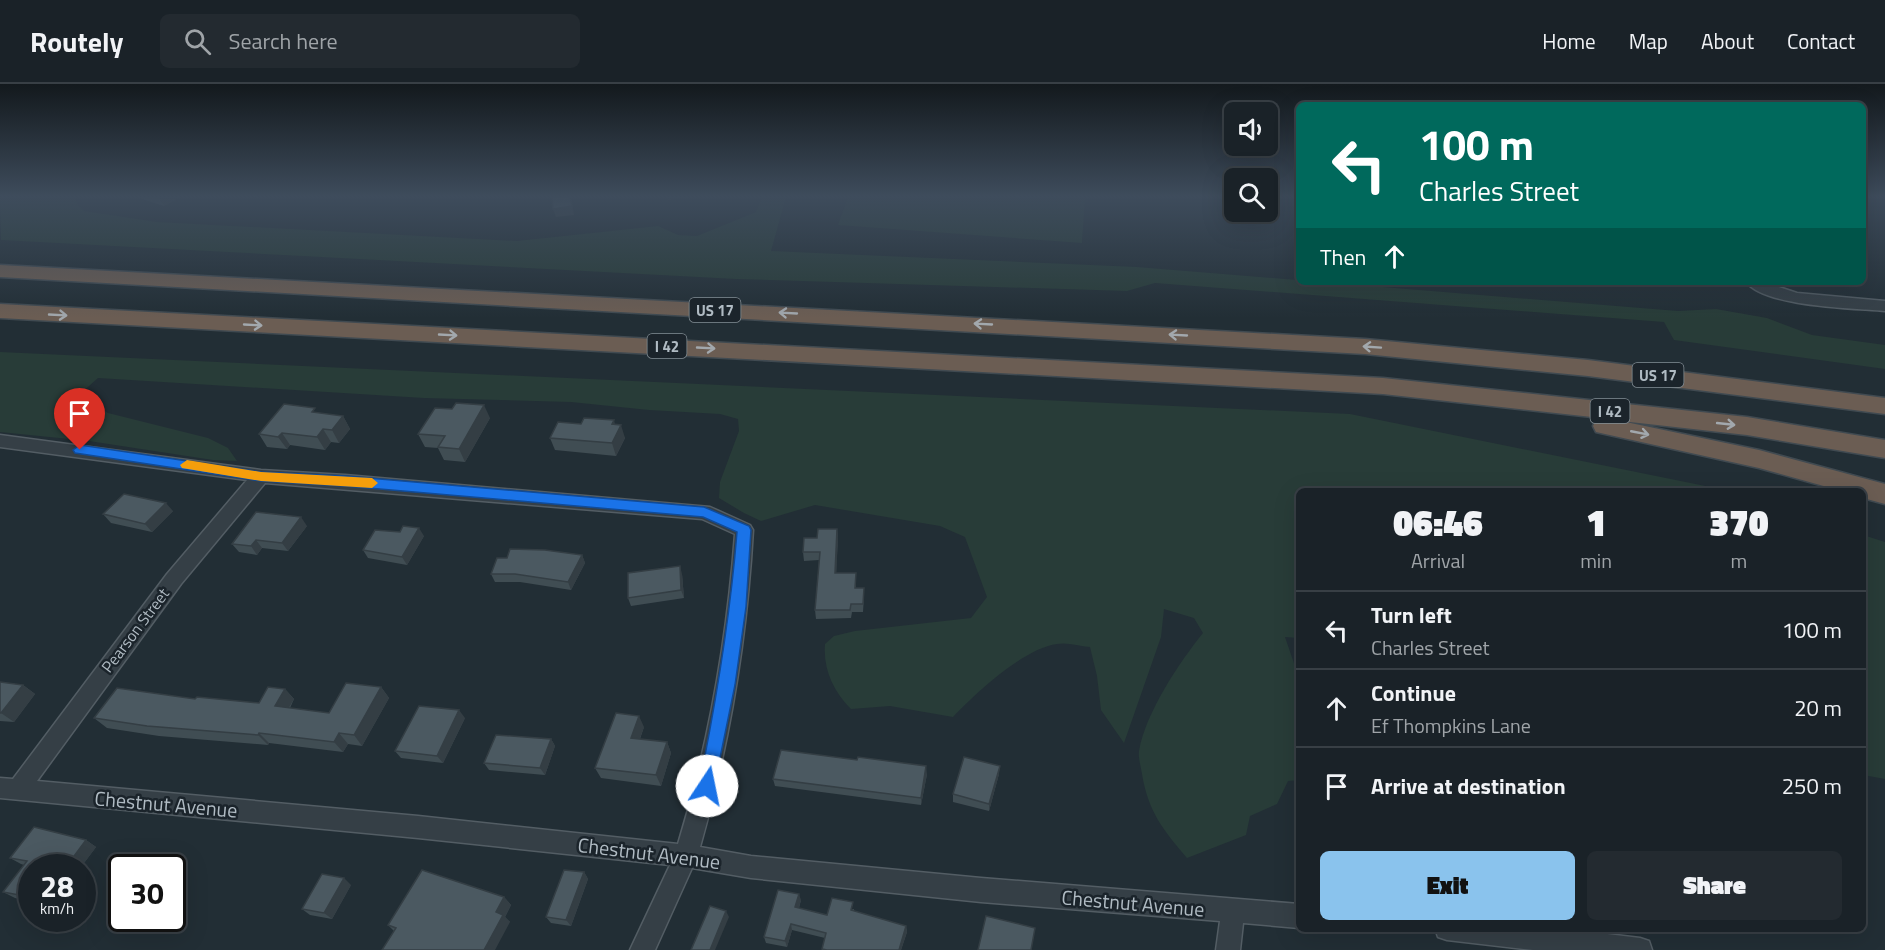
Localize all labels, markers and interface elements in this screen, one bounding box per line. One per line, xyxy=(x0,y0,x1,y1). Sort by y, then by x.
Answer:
search box xyxy=(160,14,580,68)
text: Routely xyxy=(30,20,124,63)
text: Search here xyxy=(229,24,338,58)
icon: search xyxy=(181,25,214,58)
text: Home xyxy=(1542,25,1596,57)
text: Map xyxy=(1629,25,1668,57)
text: About xyxy=(1701,25,1754,57)
text: Contact xyxy=(1787,25,1855,57)
map controls xyxy=(1224,102,1278,222)
button: sound xyxy=(1224,102,1278,156)
text: 100 m xyxy=(1419,112,1534,176)
icon: left xyxy=(1320,126,1398,204)
button: search xyxy=(1224,168,1278,222)
text: Charles Street xyxy=(1419,170,1579,211)
text: Then xyxy=(1320,240,1366,274)
icon: ahead xyxy=(1378,240,1411,273)
road number: US 17 xyxy=(690,298,740,322)
one-way arrow xyxy=(779,308,799,319)
one-way arrow xyxy=(48,309,68,320)
one-way arrow xyxy=(973,318,993,329)
one-way arrow xyxy=(243,319,263,330)
one-way arrow xyxy=(437,329,457,340)
one-way arrow xyxy=(1168,329,1188,340)
road number: I 42 xyxy=(648,334,686,358)
one-way arrow xyxy=(1363,341,1383,352)
one-way arrow xyxy=(695,343,715,354)
road number: US 17 xyxy=(1632,363,1684,387)
pin xyxy=(54,388,105,450)
icon: arrive xyxy=(63,397,96,430)
road number: I 42 xyxy=(1590,399,1630,423)
one-way arrow xyxy=(1716,418,1736,429)
one-way arrow xyxy=(1630,428,1650,439)
text: 06:46 xyxy=(1393,495,1483,550)
text: 1 xyxy=(1586,495,1606,550)
text: 370 xyxy=(1709,495,1769,550)
text: Arrival xyxy=(1411,545,1465,576)
text: min xyxy=(1580,545,1612,576)
text: m xyxy=(1731,545,1747,576)
street label: Pearson Street xyxy=(95,582,175,677)
text: Turn left xyxy=(1371,598,1452,632)
text: 100 m xyxy=(1782,613,1842,647)
icon: left xyxy=(1320,614,1353,647)
text: Charles Street xyxy=(1371,632,1490,663)
text: Continue xyxy=(1371,676,1456,710)
text: 20 m xyxy=(1794,691,1842,725)
icon: ahead xyxy=(1320,692,1353,725)
text: Ef Thompkins Lane xyxy=(1371,710,1531,741)
position arrow xyxy=(675,754,739,818)
text: Arrive at destination xyxy=(1371,769,1566,803)
text: 250 m xyxy=(1782,769,1842,803)
icon: arrive xyxy=(1320,770,1353,803)
street label: Chestnut Avenue xyxy=(93,782,239,826)
street label: Chestnut Avenue xyxy=(576,829,722,877)
button: Exit xyxy=(1320,851,1575,920)
button: Share xyxy=(1587,851,1842,920)
speed limit sign: 30 xyxy=(108,854,186,932)
text: 28 xyxy=(40,863,74,909)
street label: Chestnut Avenue xyxy=(1060,881,1206,925)
text: km/h xyxy=(40,897,74,920)

